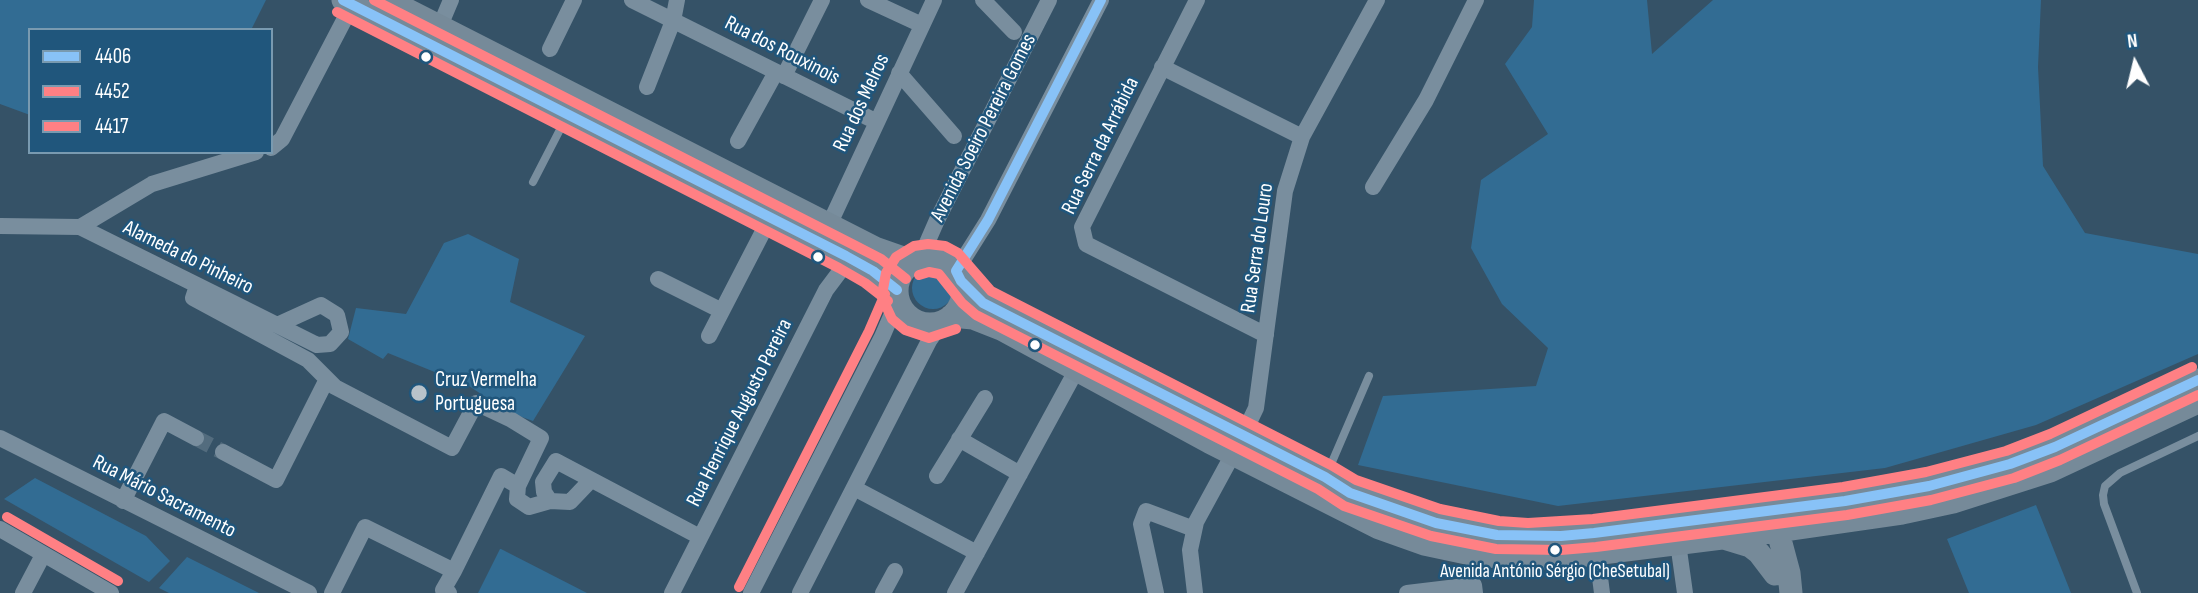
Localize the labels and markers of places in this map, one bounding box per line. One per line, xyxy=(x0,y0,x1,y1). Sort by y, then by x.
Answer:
unlabelled marker xyxy=(419,50,433,64)
unlabelled marker xyxy=(811,250,825,264)
unlabelled marker xyxy=(1028,338,1042,352)
place label: Cruz Vermelha Portuguesa xyxy=(435,368,537,418)
marker: Cruz Vermelha Portuguesa xyxy=(409,383,429,403)
marker: Avenida António Sérgio (CheSetubal) xyxy=(1548,543,1562,557)
place label: Avenida António Sérgio (CheSetubal) xyxy=(1440,561,1670,583)

